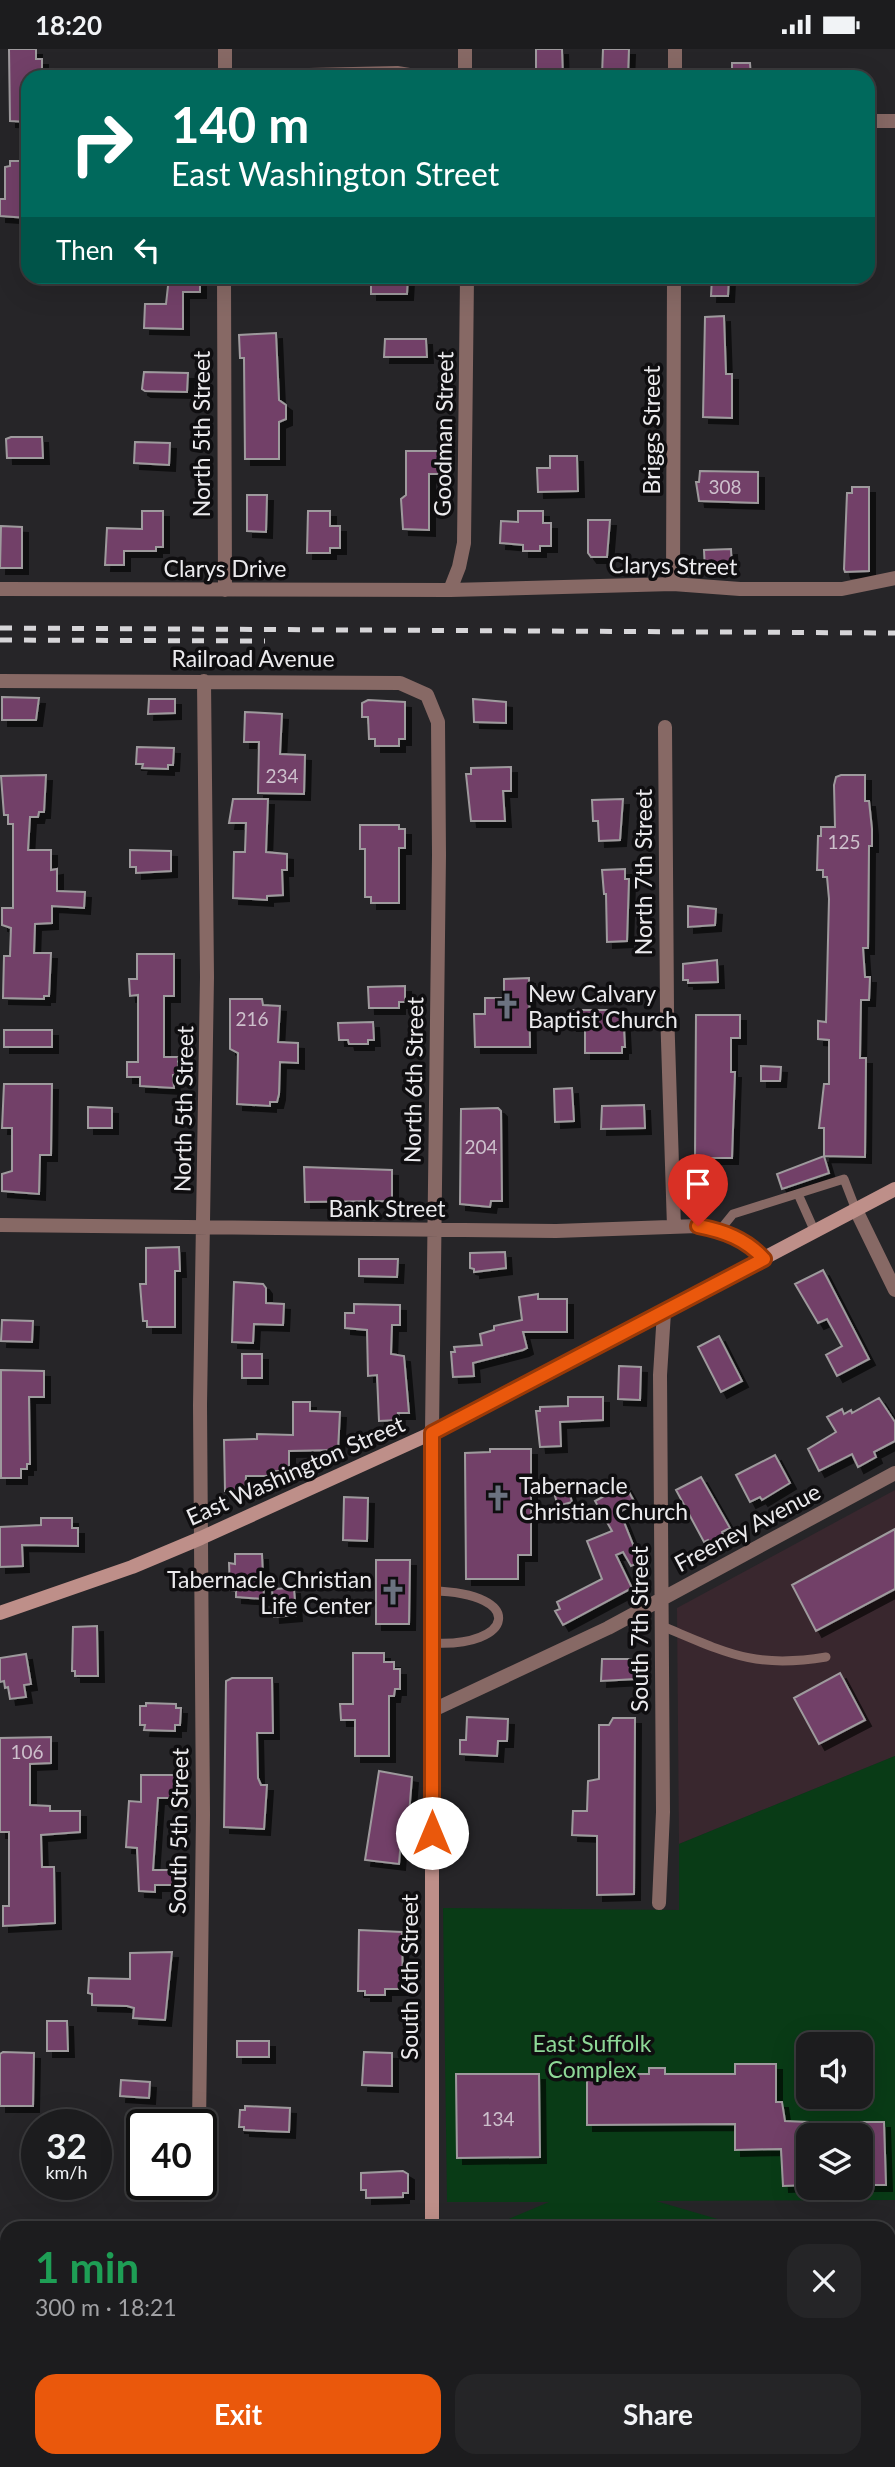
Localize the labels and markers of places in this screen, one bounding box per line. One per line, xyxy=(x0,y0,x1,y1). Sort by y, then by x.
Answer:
place label: New Calvary Baptist Church xyxy=(528,979,678,1033)
church icon: New Calvary Baptist Church xyxy=(492,991,522,1021)
pin xyxy=(668,1154,728,1226)
place label: Tabernacle Christian Church xyxy=(519,1471,688,1525)
church icon: Tabernacle Christian Church xyxy=(483,1483,513,1513)
place label: Tabernacle Christian Life Center xyxy=(167,1565,373,1619)
church icon: Tabernacle Christian Life Center xyxy=(378,1577,408,1607)

